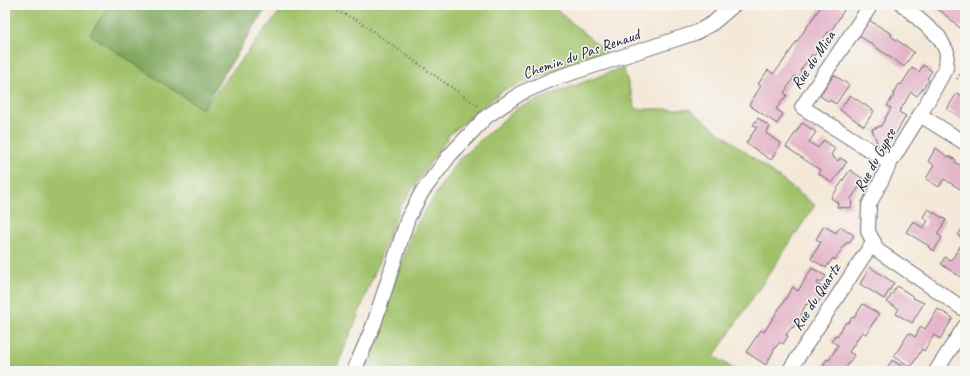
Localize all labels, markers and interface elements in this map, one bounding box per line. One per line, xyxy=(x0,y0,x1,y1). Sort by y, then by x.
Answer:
street label: Chemin du Pas Renaud xyxy=(520,24,645,83)
street label: Rue du Mica xyxy=(786,26,841,93)
street label: Rue du Gypse xyxy=(849,123,901,195)
street label: Rue du Quartz xyxy=(787,258,846,334)

